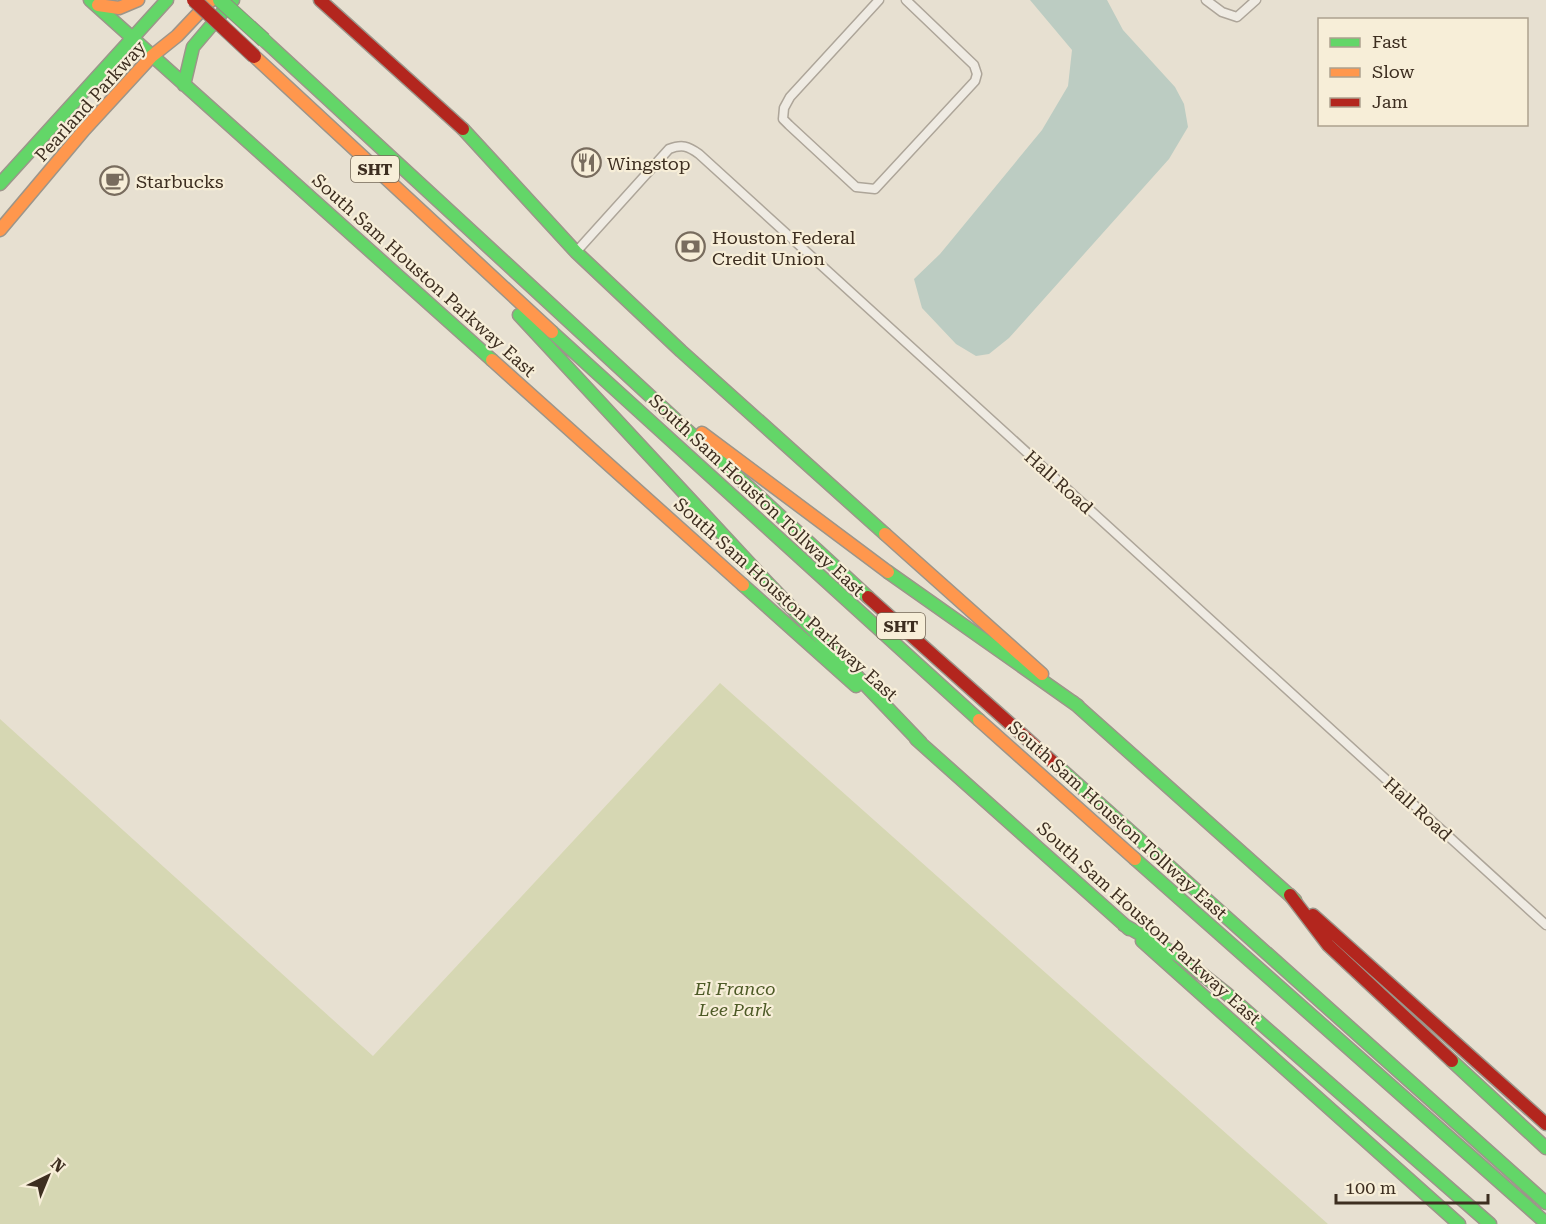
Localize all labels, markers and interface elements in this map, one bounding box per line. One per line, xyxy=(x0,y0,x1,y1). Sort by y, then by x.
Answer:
legend xyxy=(1318,18,1528,126)
text: Fast xyxy=(1372,31,1407,52)
street label: Pearland Parkway xyxy=(30,36,150,166)
text: Slow xyxy=(1372,61,1414,82)
text: Jam xyxy=(1372,91,1408,112)
restaurant icon: Wingstop xyxy=(570,147,602,179)
place label: Wingstop xyxy=(607,153,691,174)
road number: SHT xyxy=(351,156,399,182)
cafe icon: Starbucks xyxy=(99,165,131,197)
street label: South Sam Houston Parkway East xyxy=(308,169,540,381)
place label: Starbucks xyxy=(136,171,224,192)
place label: Houston Federal Credit Union xyxy=(712,227,856,269)
bank icon: Houston Federal Credit Union xyxy=(675,231,707,263)
street label: South Sam Houston Tollway East xyxy=(645,389,869,601)
street label: Hall Road xyxy=(1021,446,1098,518)
street label: South Sam Houston Parkway East xyxy=(670,493,902,705)
road number: SHT xyxy=(877,613,925,639)
street label: South Sam Houston Tollway East xyxy=(1004,716,1232,924)
street label: Hall Road xyxy=(1380,773,1457,845)
street label: South Sam Houston Parkway East xyxy=(1033,817,1265,1029)
park label: El Franco Lee Park xyxy=(693,978,776,1020)
north arrow xyxy=(18,1146,78,1206)
text: N xyxy=(47,1154,69,1177)
scale bar xyxy=(1336,1167,1488,1205)
text: 100 m xyxy=(1345,1177,1396,1198)

